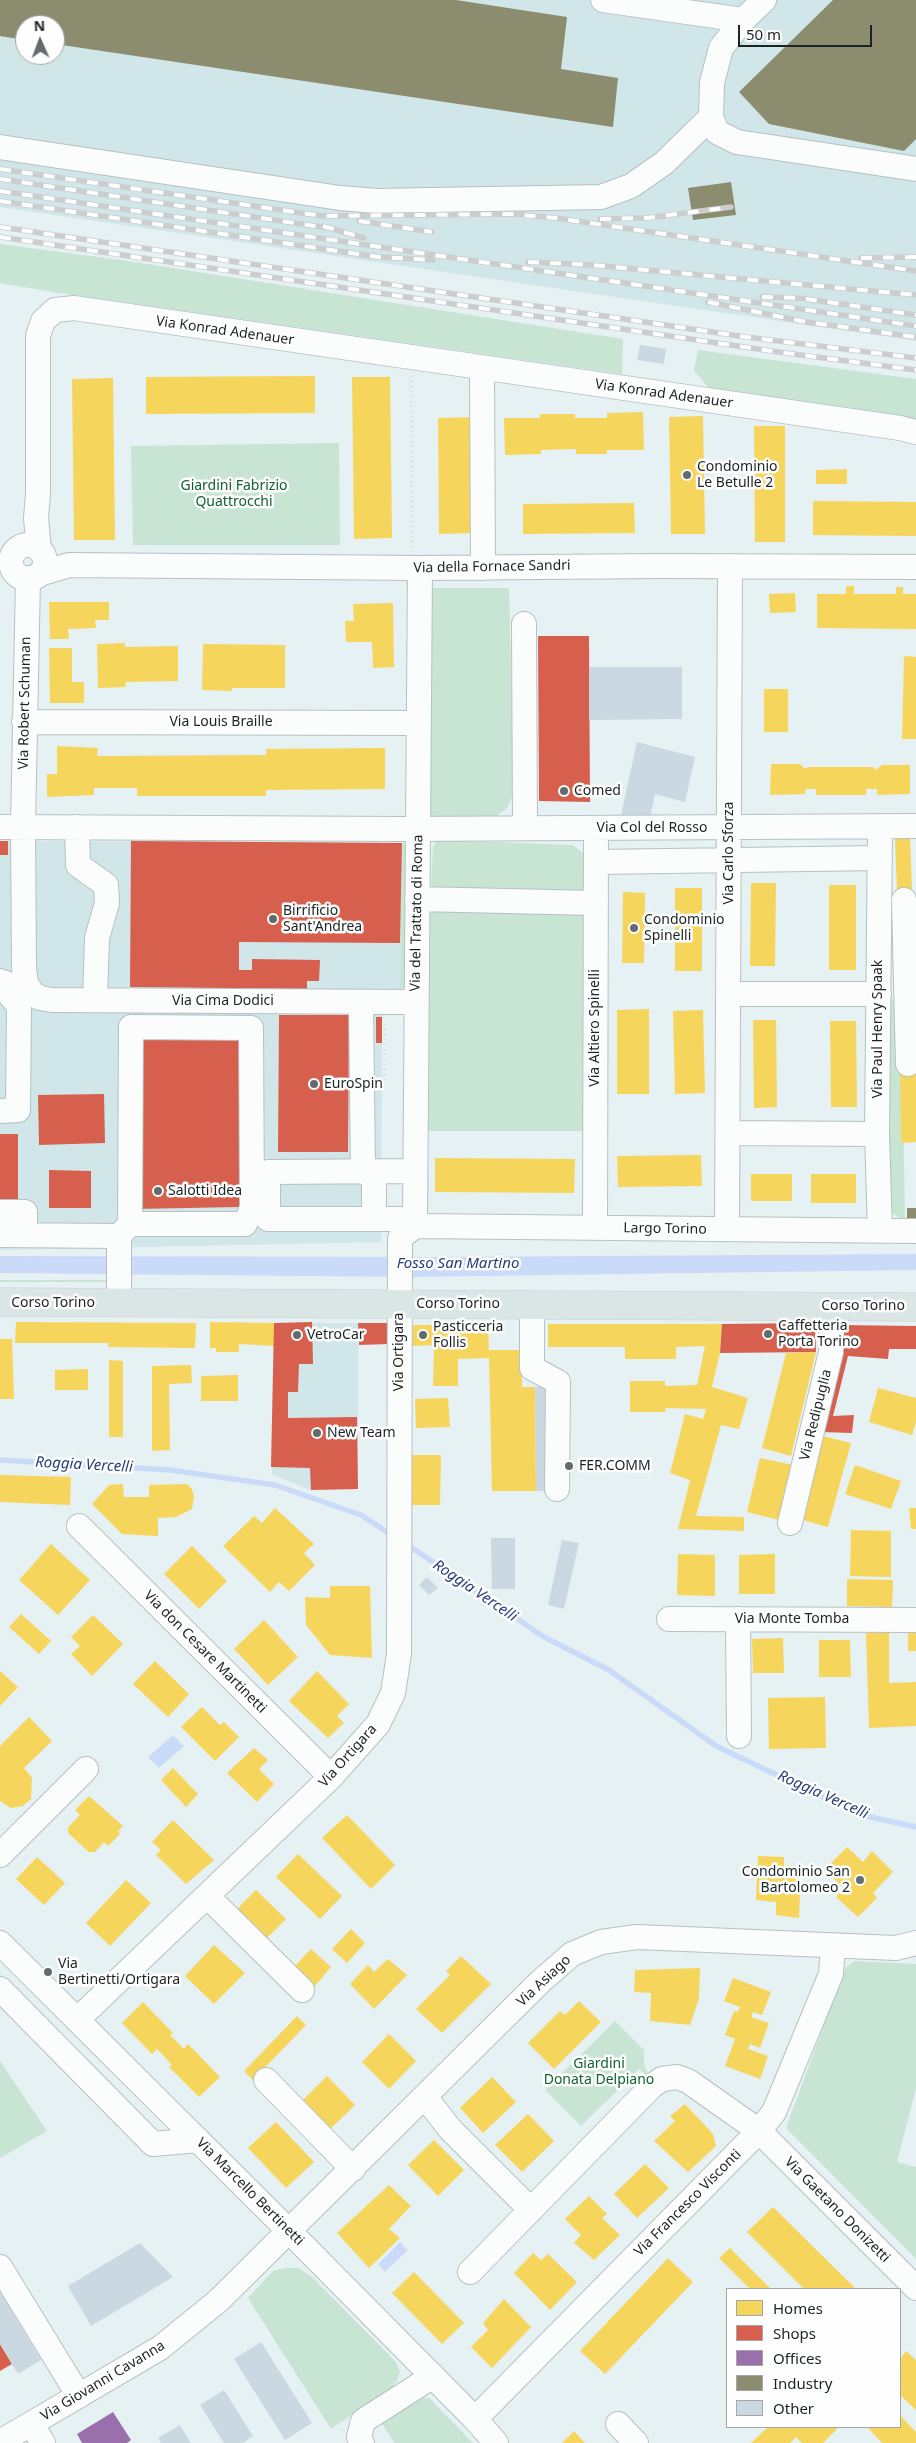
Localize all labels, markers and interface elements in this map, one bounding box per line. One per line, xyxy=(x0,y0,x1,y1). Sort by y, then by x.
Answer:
north arrow xyxy=(15,15,65,65)
scale bar xyxy=(741,15,875,47)
text: N xyxy=(33,16,46,35)
text: 50 m xyxy=(746,24,781,44)
street label: Via Konrad Adenauer xyxy=(155,313,295,349)
street label: Via Konrad Adenauer xyxy=(594,376,734,412)
place label: Condominio Le Betulle 2 xyxy=(697,459,777,492)
marker: Condominio Le Betulle 2 xyxy=(681,469,693,481)
park label: Giardini Fabrizio Quattrocchi xyxy=(180,478,288,511)
street label: Via della Fornace Sandri xyxy=(413,557,571,577)
street label: Via Robert Schuman xyxy=(15,636,35,770)
street label: Via Louis Braille xyxy=(169,714,273,730)
place label: Comed xyxy=(574,783,621,799)
marker: Comed xyxy=(558,785,570,797)
street label: Via Carlo Sforza xyxy=(721,802,737,904)
street label: Via Col del Rosso xyxy=(597,820,707,836)
street label: Via del Trattato di Roma xyxy=(407,834,427,992)
place label: Birrificio Sant'Andrea xyxy=(283,903,362,936)
place label: Condominio Spinelli xyxy=(644,912,724,944)
marker: Birrificio Sant'Andrea xyxy=(267,913,279,925)
marker: Condominio Spinelli xyxy=(628,922,640,934)
street label: Via Paul Henry Spaak xyxy=(870,960,886,1098)
street label: Via Altiero Spinelli xyxy=(587,969,603,1087)
street label: Via Cima Dodici xyxy=(172,993,274,1009)
place label: EuroSpin xyxy=(324,1076,383,1092)
marker: EuroSpin xyxy=(308,1078,320,1090)
place label: Salotti Idea xyxy=(168,1183,242,1199)
marker: Salotti Idea xyxy=(152,1185,164,1197)
street label: Largo Torino xyxy=(623,1220,707,1238)
water label: Fosso San Martino xyxy=(397,1255,519,1273)
street label: Corso Torino xyxy=(11,1295,95,1311)
street label: Corso Torino xyxy=(416,1296,500,1312)
street label: Corso Torino xyxy=(821,1298,905,1314)
street label: Via Ortigara xyxy=(391,1313,407,1391)
place label: Caffetteria Porta Torino xyxy=(778,1318,859,1350)
place label: Pasticceria Follis xyxy=(433,1319,503,1351)
place label: VetroCar xyxy=(307,1327,365,1343)
marker: Caffetteria Porta Torino xyxy=(762,1328,774,1340)
marker: VetroCar xyxy=(291,1329,303,1341)
marker: Pasticceria Follis xyxy=(417,1329,429,1341)
street label: Via Redipuglia xyxy=(797,1368,835,1462)
place label: New Team xyxy=(327,1425,396,1441)
marker: New Team xyxy=(311,1427,323,1439)
water label: Roggia Vercelli xyxy=(35,1453,133,1477)
place label: FER.COMM xyxy=(579,1458,651,1474)
marker: FER.COMM xyxy=(563,1460,575,1472)
water label: Roggia Vercelli xyxy=(429,1556,521,1626)
street label: Via don Cesare Martinetti xyxy=(140,1587,270,1717)
street label: Via Monte Tomba xyxy=(735,1611,849,1627)
street label: Via Ortigara xyxy=(315,1721,381,1791)
water label: Roggia Vercelli xyxy=(775,1767,871,1823)
place label: Condominio San Bartolomeo 2 xyxy=(742,1864,850,1896)
marker: Condominio San Bartolomeo 2 xyxy=(854,1874,866,1886)
street label: Via Asiago xyxy=(514,1952,574,2010)
place label: Via Bertinetti/Ortigara xyxy=(58,1956,180,1988)
marker: Via Bertinetti/Ortigara xyxy=(42,1966,54,1978)
park label: Giardini Donata Delpiano xyxy=(544,2056,654,2088)
street label: Via Marcello Bertinetti xyxy=(193,2135,307,2249)
street label: Via Francesco Visconti xyxy=(631,2146,745,2260)
street label: Via Gaetano Donizetti xyxy=(781,2154,893,2266)
legend xyxy=(726,2288,901,2428)
text: Homes xyxy=(773,2298,823,2318)
text: Shops xyxy=(773,2323,816,2343)
street label: Via Giovanni Cavanna xyxy=(38,2337,168,2425)
text: Offices xyxy=(773,2348,822,2368)
text: Industry xyxy=(773,2373,832,2393)
text: Other xyxy=(773,2398,814,2418)

